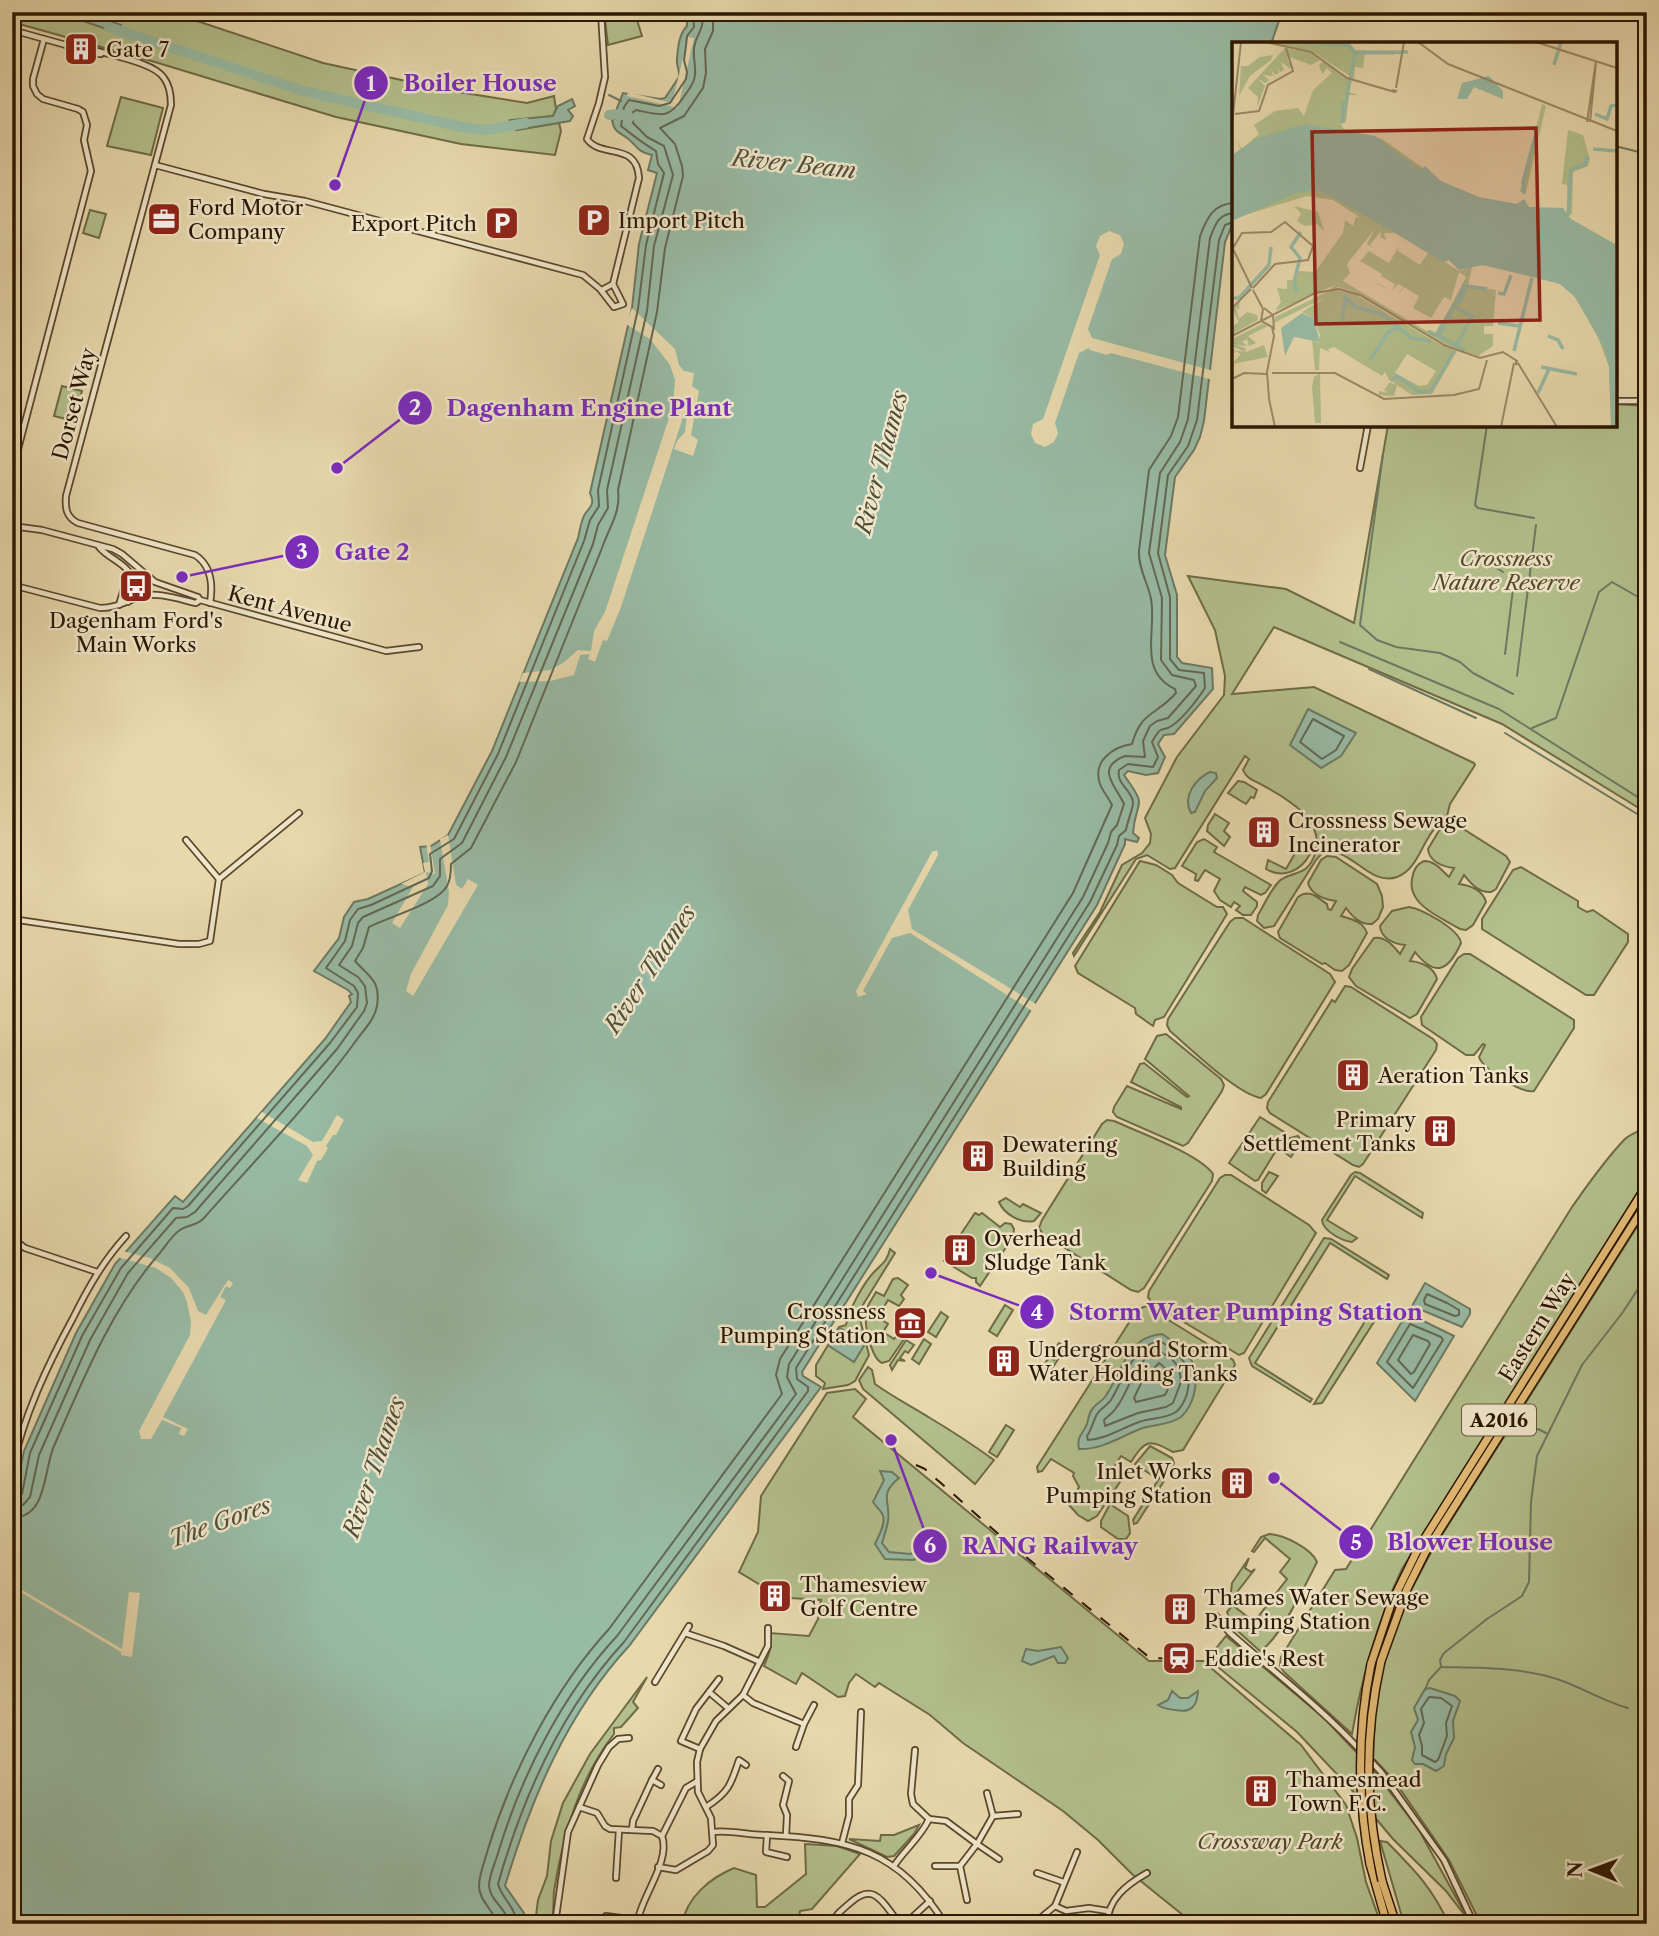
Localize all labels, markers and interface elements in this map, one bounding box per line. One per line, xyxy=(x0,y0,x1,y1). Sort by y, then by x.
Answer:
building icon: Gate 7 xyxy=(62,30,100,68)
place label: Gate 7 xyxy=(106,37,170,62)
inset map xyxy=(1232,42,1617,427)
callout: Boiler House xyxy=(354,61,570,105)
text: Boiler House xyxy=(403,69,557,97)
text: 1 xyxy=(366,71,376,96)
water label: River Beam xyxy=(729,143,857,184)
place label: Ford Motor Company xyxy=(188,195,303,244)
office icon: Ford Motor Company xyxy=(145,200,183,238)
parking icon: Import Pitch xyxy=(575,201,613,239)
parking icon: Export Pitch xyxy=(483,204,521,242)
place label: Import Pitch xyxy=(618,208,745,233)
place label: Export Pitch xyxy=(351,211,477,236)
street label: Dorset Way xyxy=(47,345,101,463)
callout: Dagenham Engine Plant xyxy=(397,386,745,430)
water label: River Thames xyxy=(848,386,914,539)
text: Dagenham Engine Plant xyxy=(447,394,732,422)
text: 2 xyxy=(409,395,421,420)
callout: Gate 2 xyxy=(285,530,423,574)
text: Gate 2 xyxy=(334,538,410,566)
text: 3 xyxy=(296,539,308,564)
park label: Crossness Nature Reserve xyxy=(1430,546,1580,595)
bus stop icon: Dagenham Ford's Main Works xyxy=(117,567,155,605)
street label: Kent Avenue xyxy=(225,580,355,638)
place label: Dagenham Ford's Main Works xyxy=(49,608,223,657)
place label: Crossness Sewage Incinerator xyxy=(1288,808,1467,857)
building icon: Crossness Sewage Incinerator xyxy=(1245,813,1283,851)
water label: River Thames xyxy=(597,899,702,1040)
building icon: Aeration Tanks xyxy=(1334,1056,1372,1094)
place label: Aeration Tanks xyxy=(1377,1063,1529,1088)
place label: Primary Settlement Tanks xyxy=(1243,1107,1416,1156)
building icon: Primary Settlement Tanks xyxy=(1421,1112,1459,1150)
place label: Dewatering Building xyxy=(1002,1132,1118,1181)
building icon: Dewatering Building xyxy=(959,1137,997,1175)
place label: Overhead Sludge Tank xyxy=(984,1226,1107,1275)
building icon: Overhead Sludge Tank xyxy=(941,1231,979,1269)
street label: Eastern Way xyxy=(1494,1268,1581,1386)
callout: Storm Water Pumping Station xyxy=(1019,1290,1437,1334)
text: Storm Water Pumping Station xyxy=(1069,1298,1423,1326)
place label: Crossness Pumping Station xyxy=(720,1299,886,1348)
text: 4 xyxy=(1031,1300,1043,1325)
museum icon: Crossness Pumping Station xyxy=(891,1304,929,1342)
place label: Underground Storm Water Holding Tanks xyxy=(1027,1337,1238,1386)
building icon: Underground Storm Water Holding Tanks xyxy=(985,1342,1023,1380)
water label: River Thames xyxy=(336,1392,412,1543)
road number: A2016 xyxy=(1462,1404,1536,1436)
place label: Inlet Works Pumping Station xyxy=(1046,1459,1212,1508)
building icon: Inlet Works Pumping Station xyxy=(1218,1464,1256,1502)
water label: The Gores xyxy=(165,1490,276,1553)
callout: Blower House xyxy=(1338,1520,1567,1564)
callout: RANG Railway xyxy=(913,1524,1152,1568)
text: Blower House xyxy=(1387,1528,1553,1556)
text: 5 xyxy=(1350,1530,1362,1555)
text: RANG Railway xyxy=(962,1532,1139,1560)
text: 6 xyxy=(924,1533,936,1558)
place label: Thamesview Golf Centre xyxy=(800,1572,927,1621)
building icon: Thamesview Golf Centre xyxy=(756,1577,794,1615)
place label: Thames Water Sewage Pumping Station xyxy=(1204,1585,1429,1634)
building icon: Thames Water Sewage Pumping Station xyxy=(1161,1590,1199,1628)
station icon: Eddie's Rest xyxy=(1160,1639,1198,1677)
place label: Eddie's Rest xyxy=(1204,1646,1325,1671)
place label: Thamesmead Town F.C. xyxy=(1286,1767,1422,1816)
building icon: Thamesmead Town F.C. xyxy=(1242,1772,1280,1810)
park label: Crossway Park xyxy=(1197,1829,1343,1854)
north arrow xyxy=(1558,1834,1628,1904)
text: N xyxy=(1564,1861,1587,1878)

